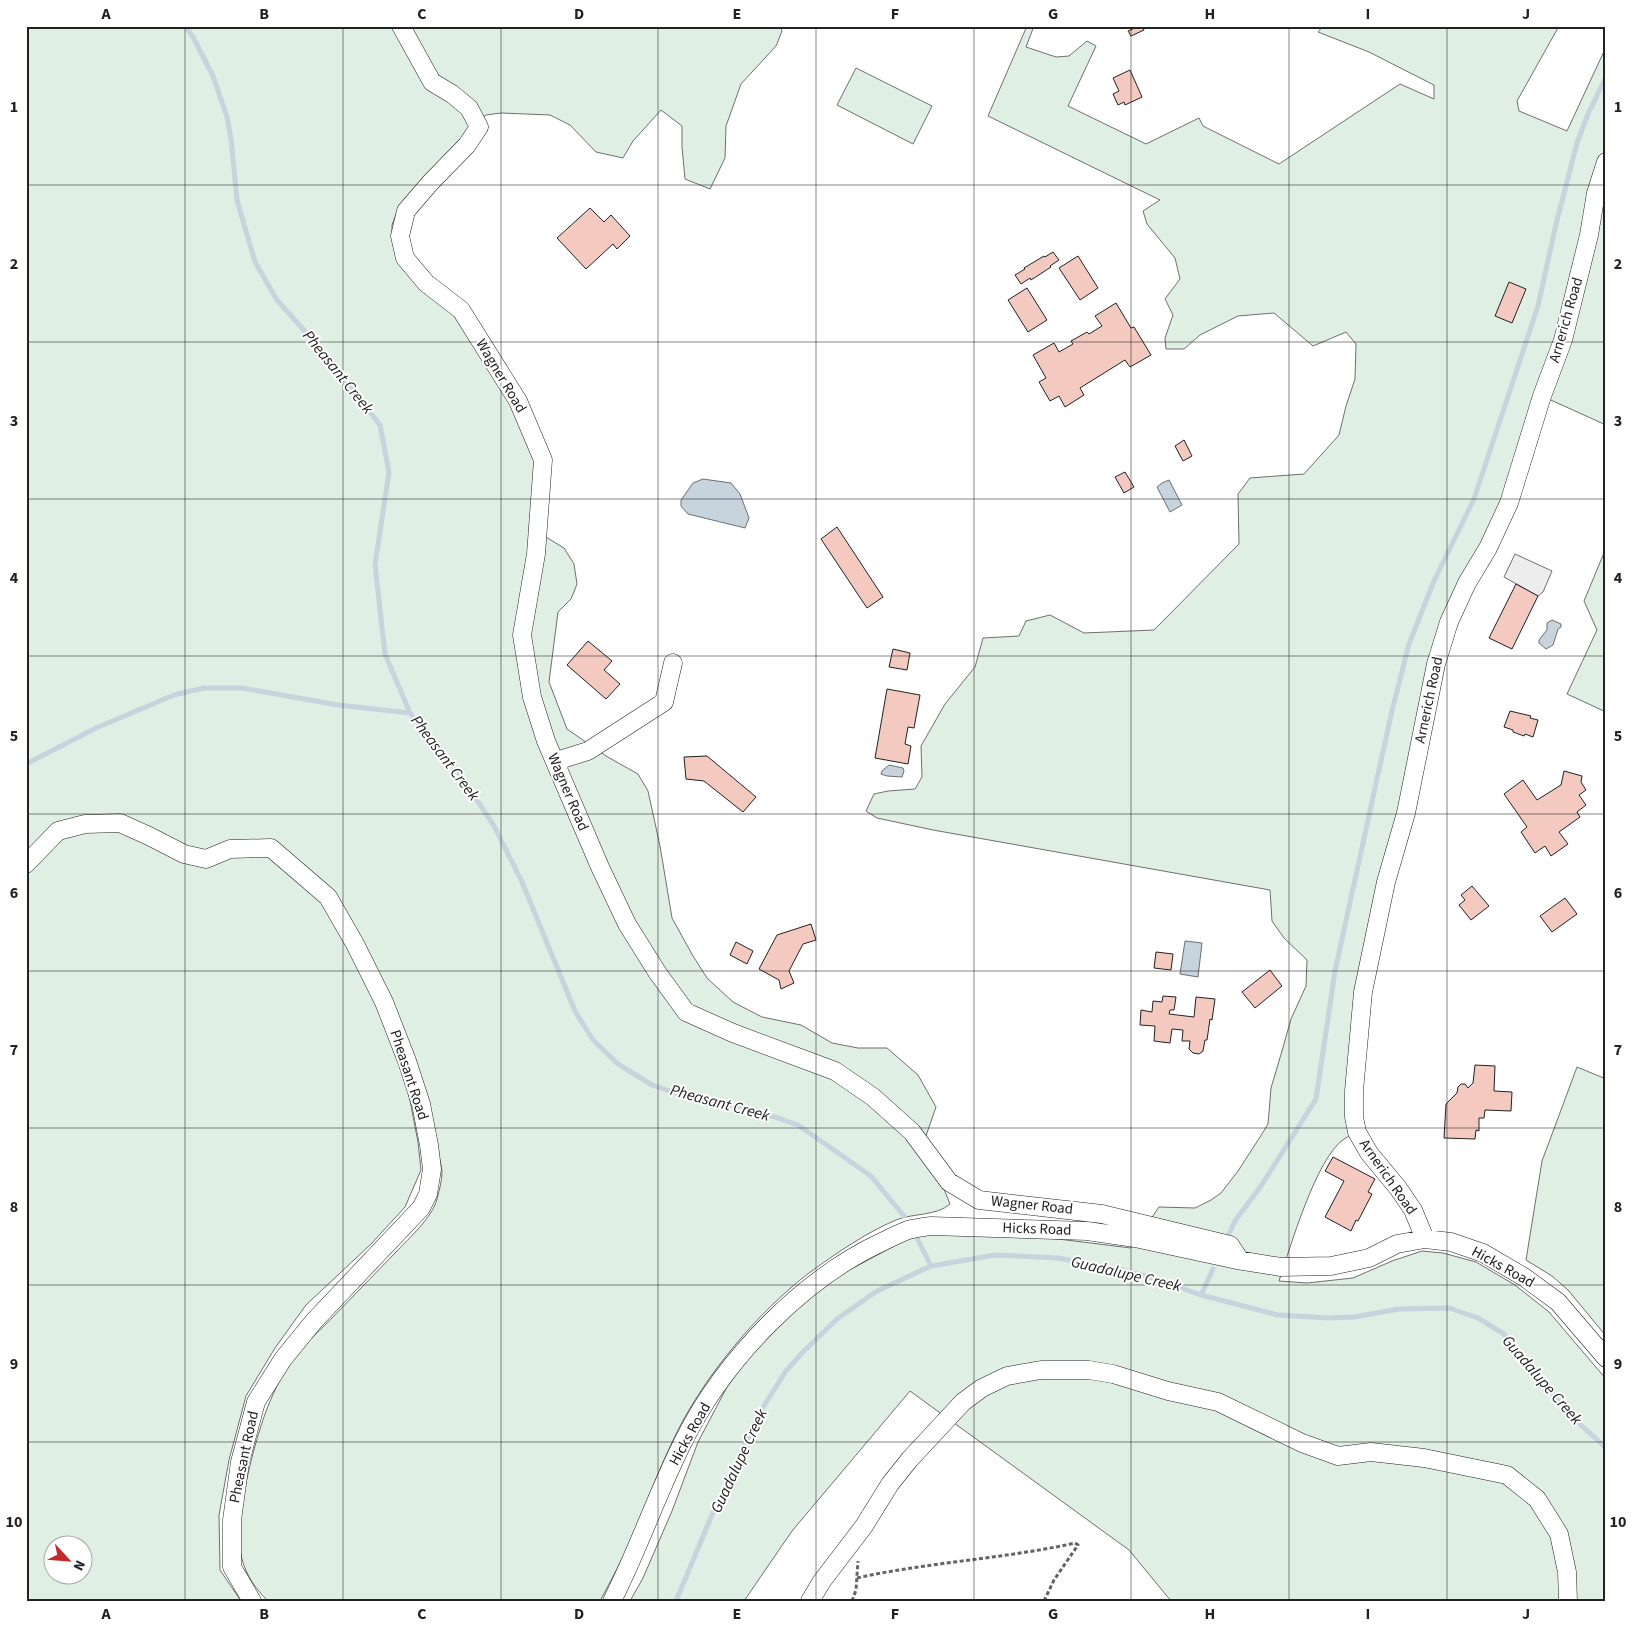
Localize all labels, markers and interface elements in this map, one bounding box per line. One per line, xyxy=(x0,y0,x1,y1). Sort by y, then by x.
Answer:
text: A xyxy=(100,3,111,25)
text: B xyxy=(259,3,269,25)
text: C xyxy=(417,3,427,25)
text: D xyxy=(574,3,584,25)
text: E xyxy=(733,3,741,25)
text: F xyxy=(891,3,899,25)
text: G xyxy=(1048,3,1058,25)
text: H xyxy=(1205,3,1215,25)
text: I xyxy=(1366,3,1370,25)
text: J xyxy=(1522,3,1530,25)
text: 1 xyxy=(10,96,18,118)
text: 1 xyxy=(1614,96,1622,118)
text: 2 xyxy=(10,253,18,275)
text: 2 xyxy=(1614,253,1622,275)
street label: Arnerich Road xyxy=(1544,275,1588,365)
water label: Pheasant Creek xyxy=(297,325,379,419)
street label: Wagner Road xyxy=(471,335,531,417)
text: 3 xyxy=(10,410,18,432)
text: 3 xyxy=(1614,410,1622,432)
text: 4 xyxy=(10,567,19,589)
text: 4 xyxy=(1614,567,1623,589)
street label: Arnerich Road xyxy=(1410,655,1448,745)
water label: Pheasant Creek xyxy=(405,711,485,806)
text: 5 xyxy=(10,725,18,747)
text: 5 xyxy=(1614,725,1622,747)
street label: Wagner Road xyxy=(542,750,594,834)
text: 6 xyxy=(10,882,18,904)
text: 6 xyxy=(1614,882,1622,904)
street label: Pheasant Road xyxy=(385,1027,433,1123)
text: 7 xyxy=(10,1039,18,1061)
text: 7 xyxy=(1614,1039,1622,1061)
water label: Pheasant Creek xyxy=(668,1079,773,1127)
street label: Arnerich Road xyxy=(1354,1135,1422,1219)
street label: Wagner Road xyxy=(990,1190,1074,1220)
text: 8 xyxy=(10,1196,18,1218)
text: 8 xyxy=(1614,1196,1622,1218)
street label: Hicks Road xyxy=(1002,1217,1072,1241)
street label: Hicks Road xyxy=(1468,1241,1538,1293)
water label: Guadalupe Creek xyxy=(1069,1251,1184,1297)
water label: Guadalupe Creek xyxy=(1497,1330,1587,1430)
text: 9 xyxy=(10,1353,18,1375)
text: 9 xyxy=(1614,1353,1622,1375)
street label: Hicks Road xyxy=(664,1399,716,1469)
water label: Guadalupe Creek xyxy=(705,1405,773,1517)
street label: Pheasant Road xyxy=(224,1409,264,1505)
text: 10 xyxy=(6,1511,22,1533)
text: 10 xyxy=(1610,1511,1626,1533)
north arrow xyxy=(42,1534,92,1584)
text: N xyxy=(68,1557,90,1574)
text: A xyxy=(100,1603,111,1625)
text: B xyxy=(259,1603,269,1625)
text: C xyxy=(417,1603,427,1625)
text: D xyxy=(574,1603,584,1625)
text: E xyxy=(733,1603,741,1625)
text: F xyxy=(891,1603,899,1625)
text: G xyxy=(1048,1603,1058,1625)
text: H xyxy=(1205,1603,1215,1625)
text: I xyxy=(1366,1603,1370,1625)
text: J xyxy=(1522,1603,1530,1625)

